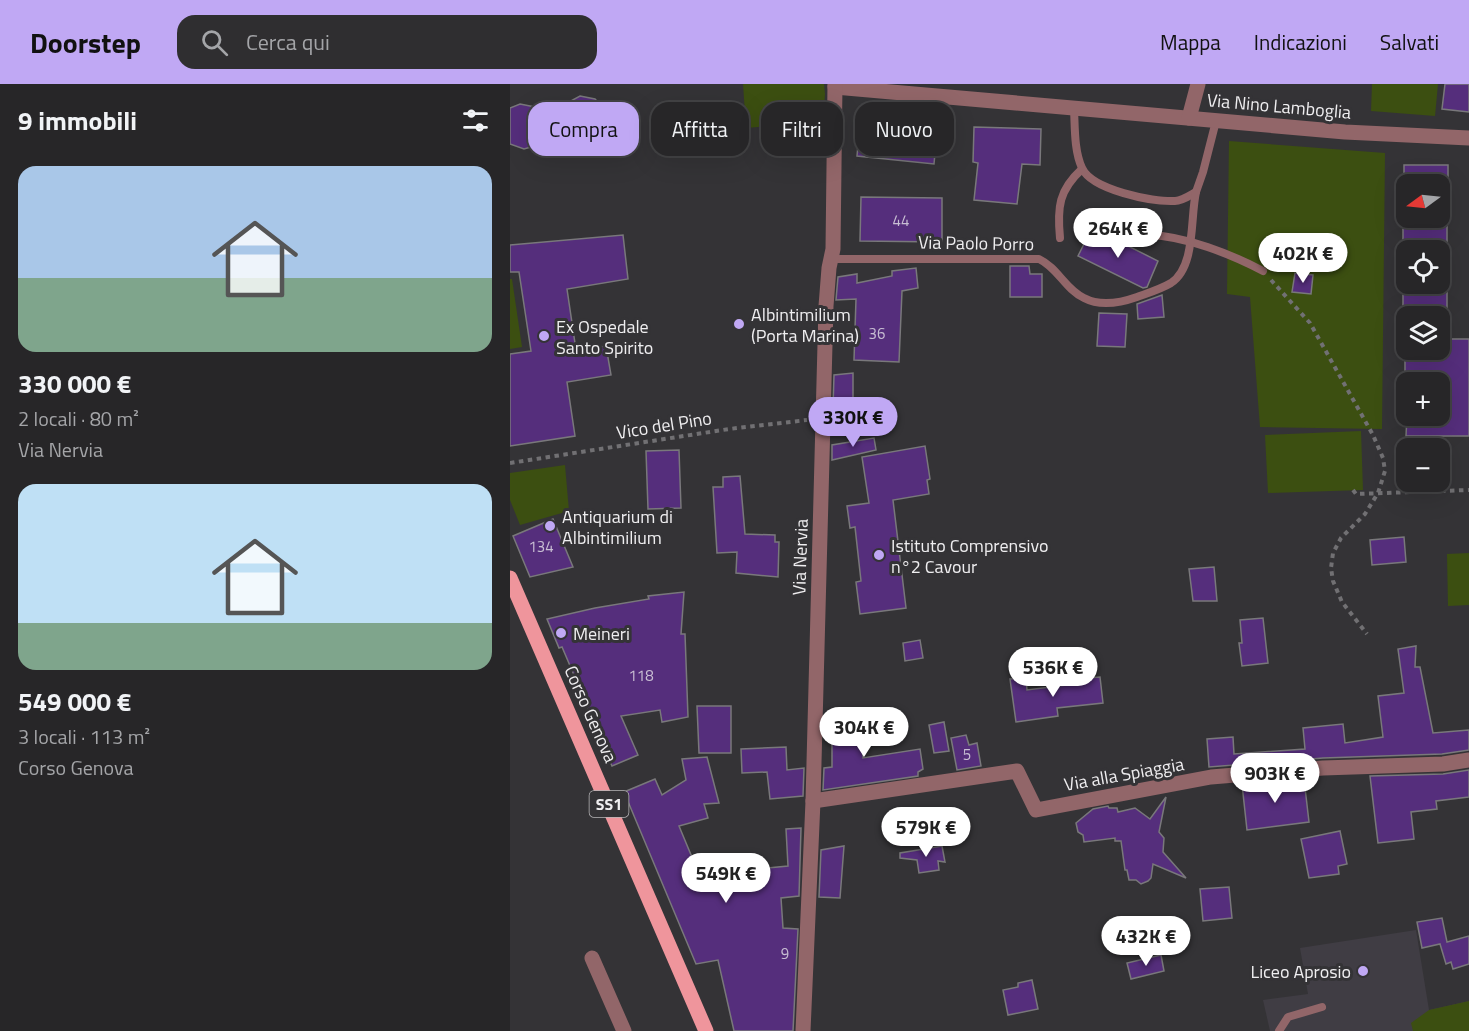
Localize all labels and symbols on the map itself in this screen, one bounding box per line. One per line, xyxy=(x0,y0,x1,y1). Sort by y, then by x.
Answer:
street label: Via Nino Lamboglia xyxy=(1206,86,1352,126)
north arrow xyxy=(1396,174,1450,228)
pin: 264K € xyxy=(1069,208,1167,259)
house number: 44 xyxy=(893,209,909,232)
street label: Via Paolo Porro xyxy=(918,228,1034,258)
pin: 402K € xyxy=(1254,233,1352,284)
place label: Albintimilium (Porta Marina) xyxy=(751,301,859,349)
place label: Ex Ospedale Santo Spirito xyxy=(556,313,653,361)
marker: Albintimilium (Porta Marina) xyxy=(732,317,746,331)
house number: 36 xyxy=(869,322,885,345)
marker: Ex Ospedale Santo Spirito xyxy=(537,329,551,343)
pin: 330K € xyxy=(804,397,902,448)
street label: Vico del Pino xyxy=(614,404,714,446)
place label: Antiquarium di Albintimilium xyxy=(562,503,673,551)
street label: Via Nervia xyxy=(785,518,815,596)
marker: Antiquarium di Albintimilium xyxy=(543,519,557,533)
place label: Istituto Comprensivo n°2 Cavour xyxy=(891,532,1048,580)
house number: 134 xyxy=(528,535,554,558)
marker: Istituto Comprensivo n°2 Cavour xyxy=(872,548,886,562)
place label: Meineri xyxy=(573,620,630,647)
marker: Meineri xyxy=(554,626,568,640)
pin: 536K € xyxy=(1004,647,1102,698)
street label: Corso Genova xyxy=(558,661,624,767)
house number: 118 xyxy=(628,664,654,687)
pin: 304K € xyxy=(815,707,913,758)
house number: 5 xyxy=(963,743,971,766)
street label: Via alla Spiaggia xyxy=(1062,750,1186,798)
pin: 903K € xyxy=(1226,753,1324,804)
road number: SS1 xyxy=(590,791,628,817)
pin: 579K € xyxy=(877,807,975,858)
pin: 549K € xyxy=(677,853,775,904)
pin: 432K € xyxy=(1097,916,1195,967)
house number: 9 xyxy=(781,942,789,965)
place label: Liceo Aprosio xyxy=(1251,958,1351,985)
marker: Liceo Aprosio xyxy=(1356,964,1370,978)

